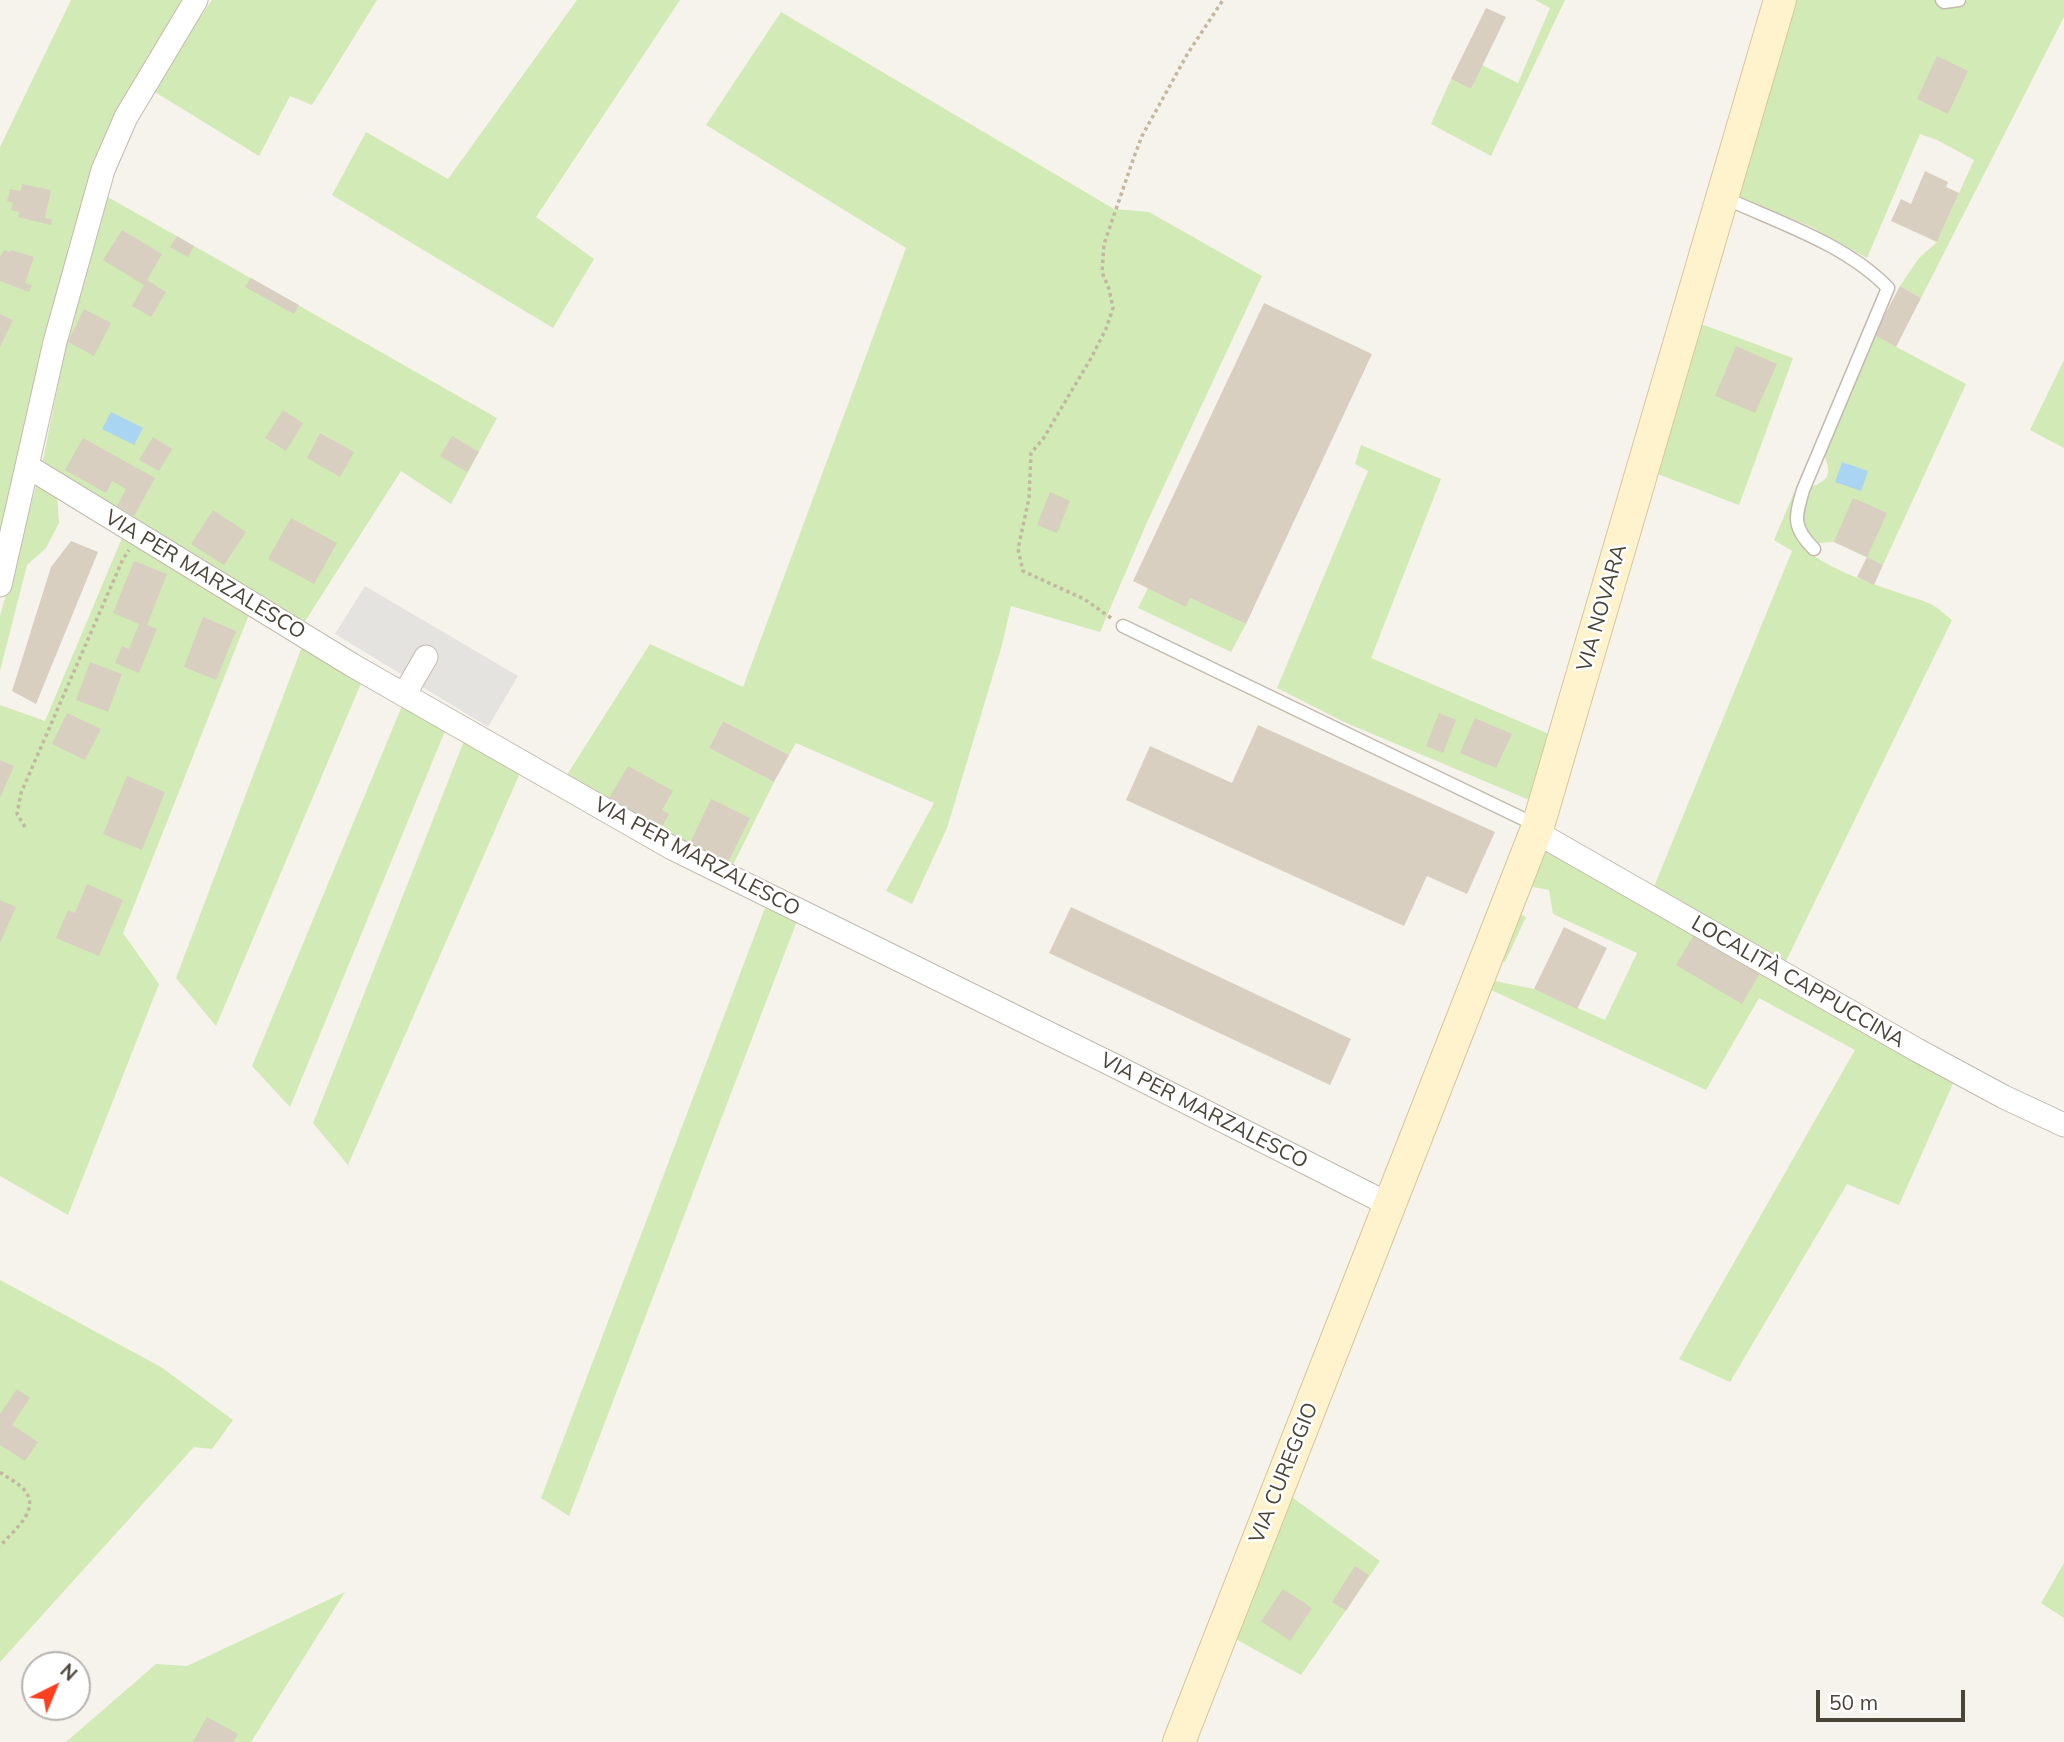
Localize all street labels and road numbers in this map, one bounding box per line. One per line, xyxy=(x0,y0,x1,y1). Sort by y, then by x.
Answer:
street label: VIA PER MARZALESCO xyxy=(100,505,310,645)
street label: VIA NOVARA xyxy=(1572,541,1632,675)
street label: VIA PER MARZALESCO xyxy=(590,792,804,922)
street label: LOCALITÀ CAPPUCCINA xyxy=(1687,911,1909,1053)
street label: VIA PER MARZALESCO xyxy=(1096,1048,1312,1174)
street label: VIA CUREGGIO xyxy=(1244,1399,1324,1547)

